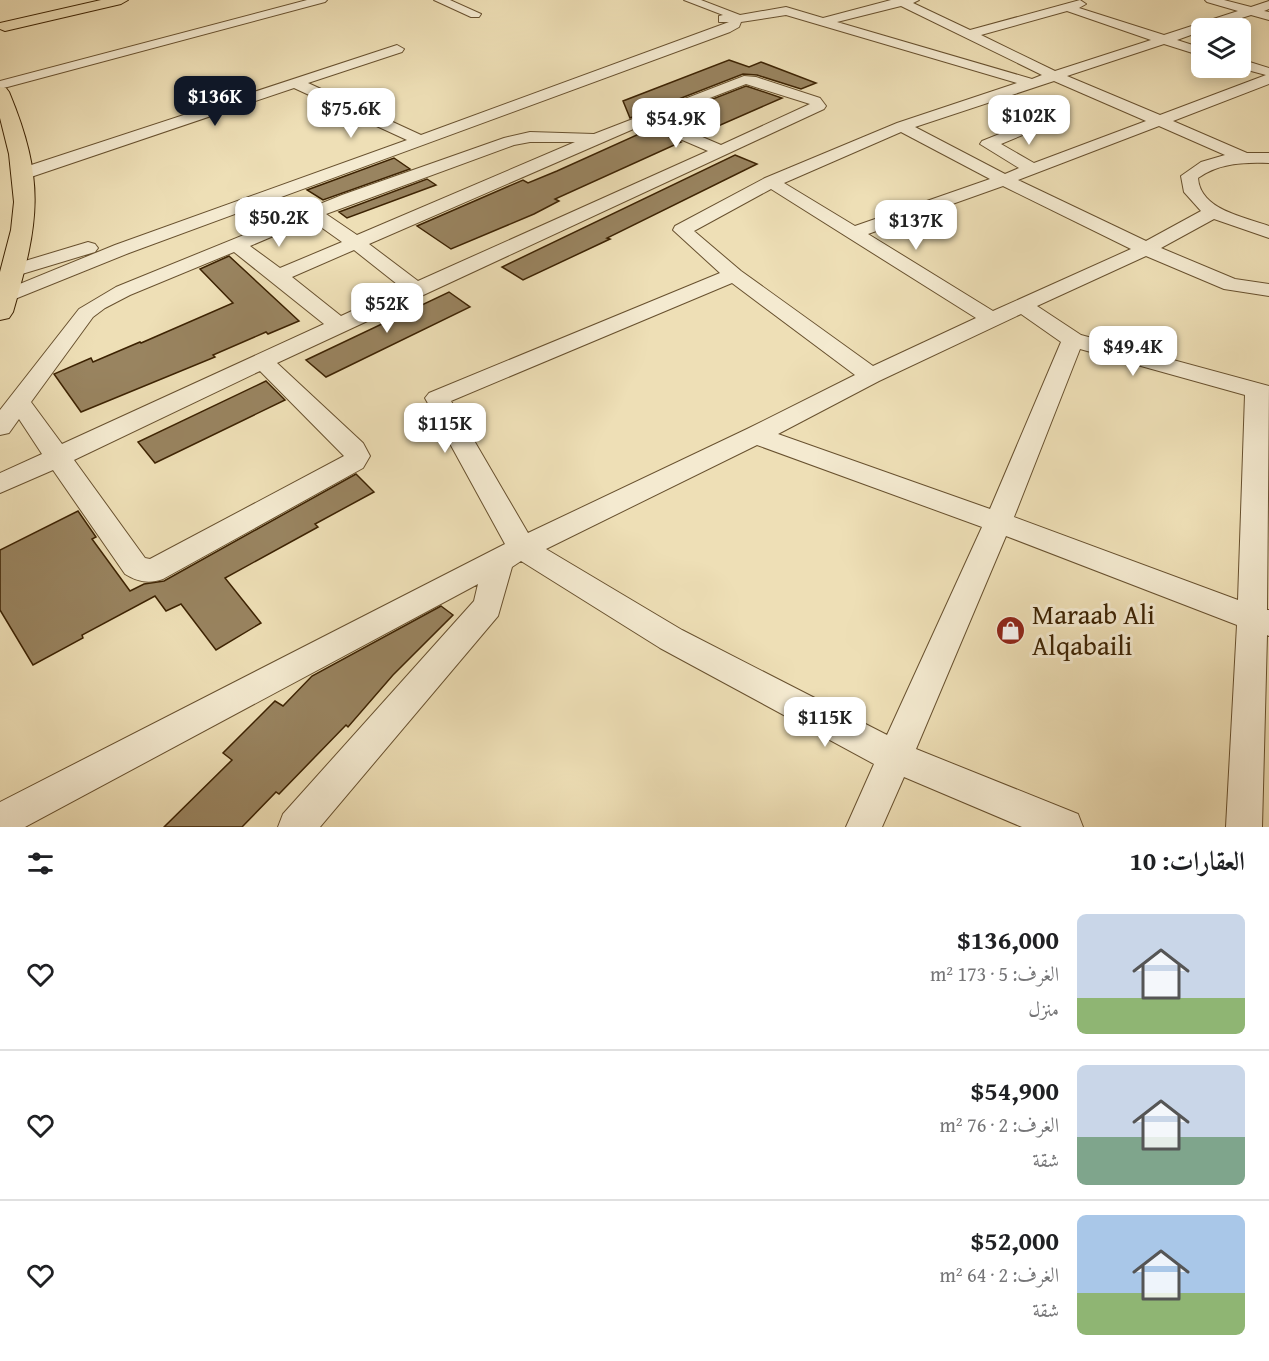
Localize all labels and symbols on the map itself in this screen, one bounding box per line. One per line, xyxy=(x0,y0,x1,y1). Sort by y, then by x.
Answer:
pin: $136K xyxy=(173,76,257,127)
pin: $75.6K xyxy=(302,88,400,139)
pin: $102K xyxy=(987,95,1071,146)
pin: $54.9K xyxy=(627,98,725,149)
pin: $50.2K xyxy=(230,197,328,248)
pin: $137K xyxy=(874,200,958,251)
pin: $52K xyxy=(351,283,423,334)
pin: $49.4K xyxy=(1084,326,1182,377)
pin: $115K xyxy=(403,403,487,454)
place label: Maraab Ali Alqabaili xyxy=(1032,594,1155,665)
shop icon: Maraab Ali Alqabaili xyxy=(995,614,1027,646)
pin: $115K xyxy=(783,697,867,748)

